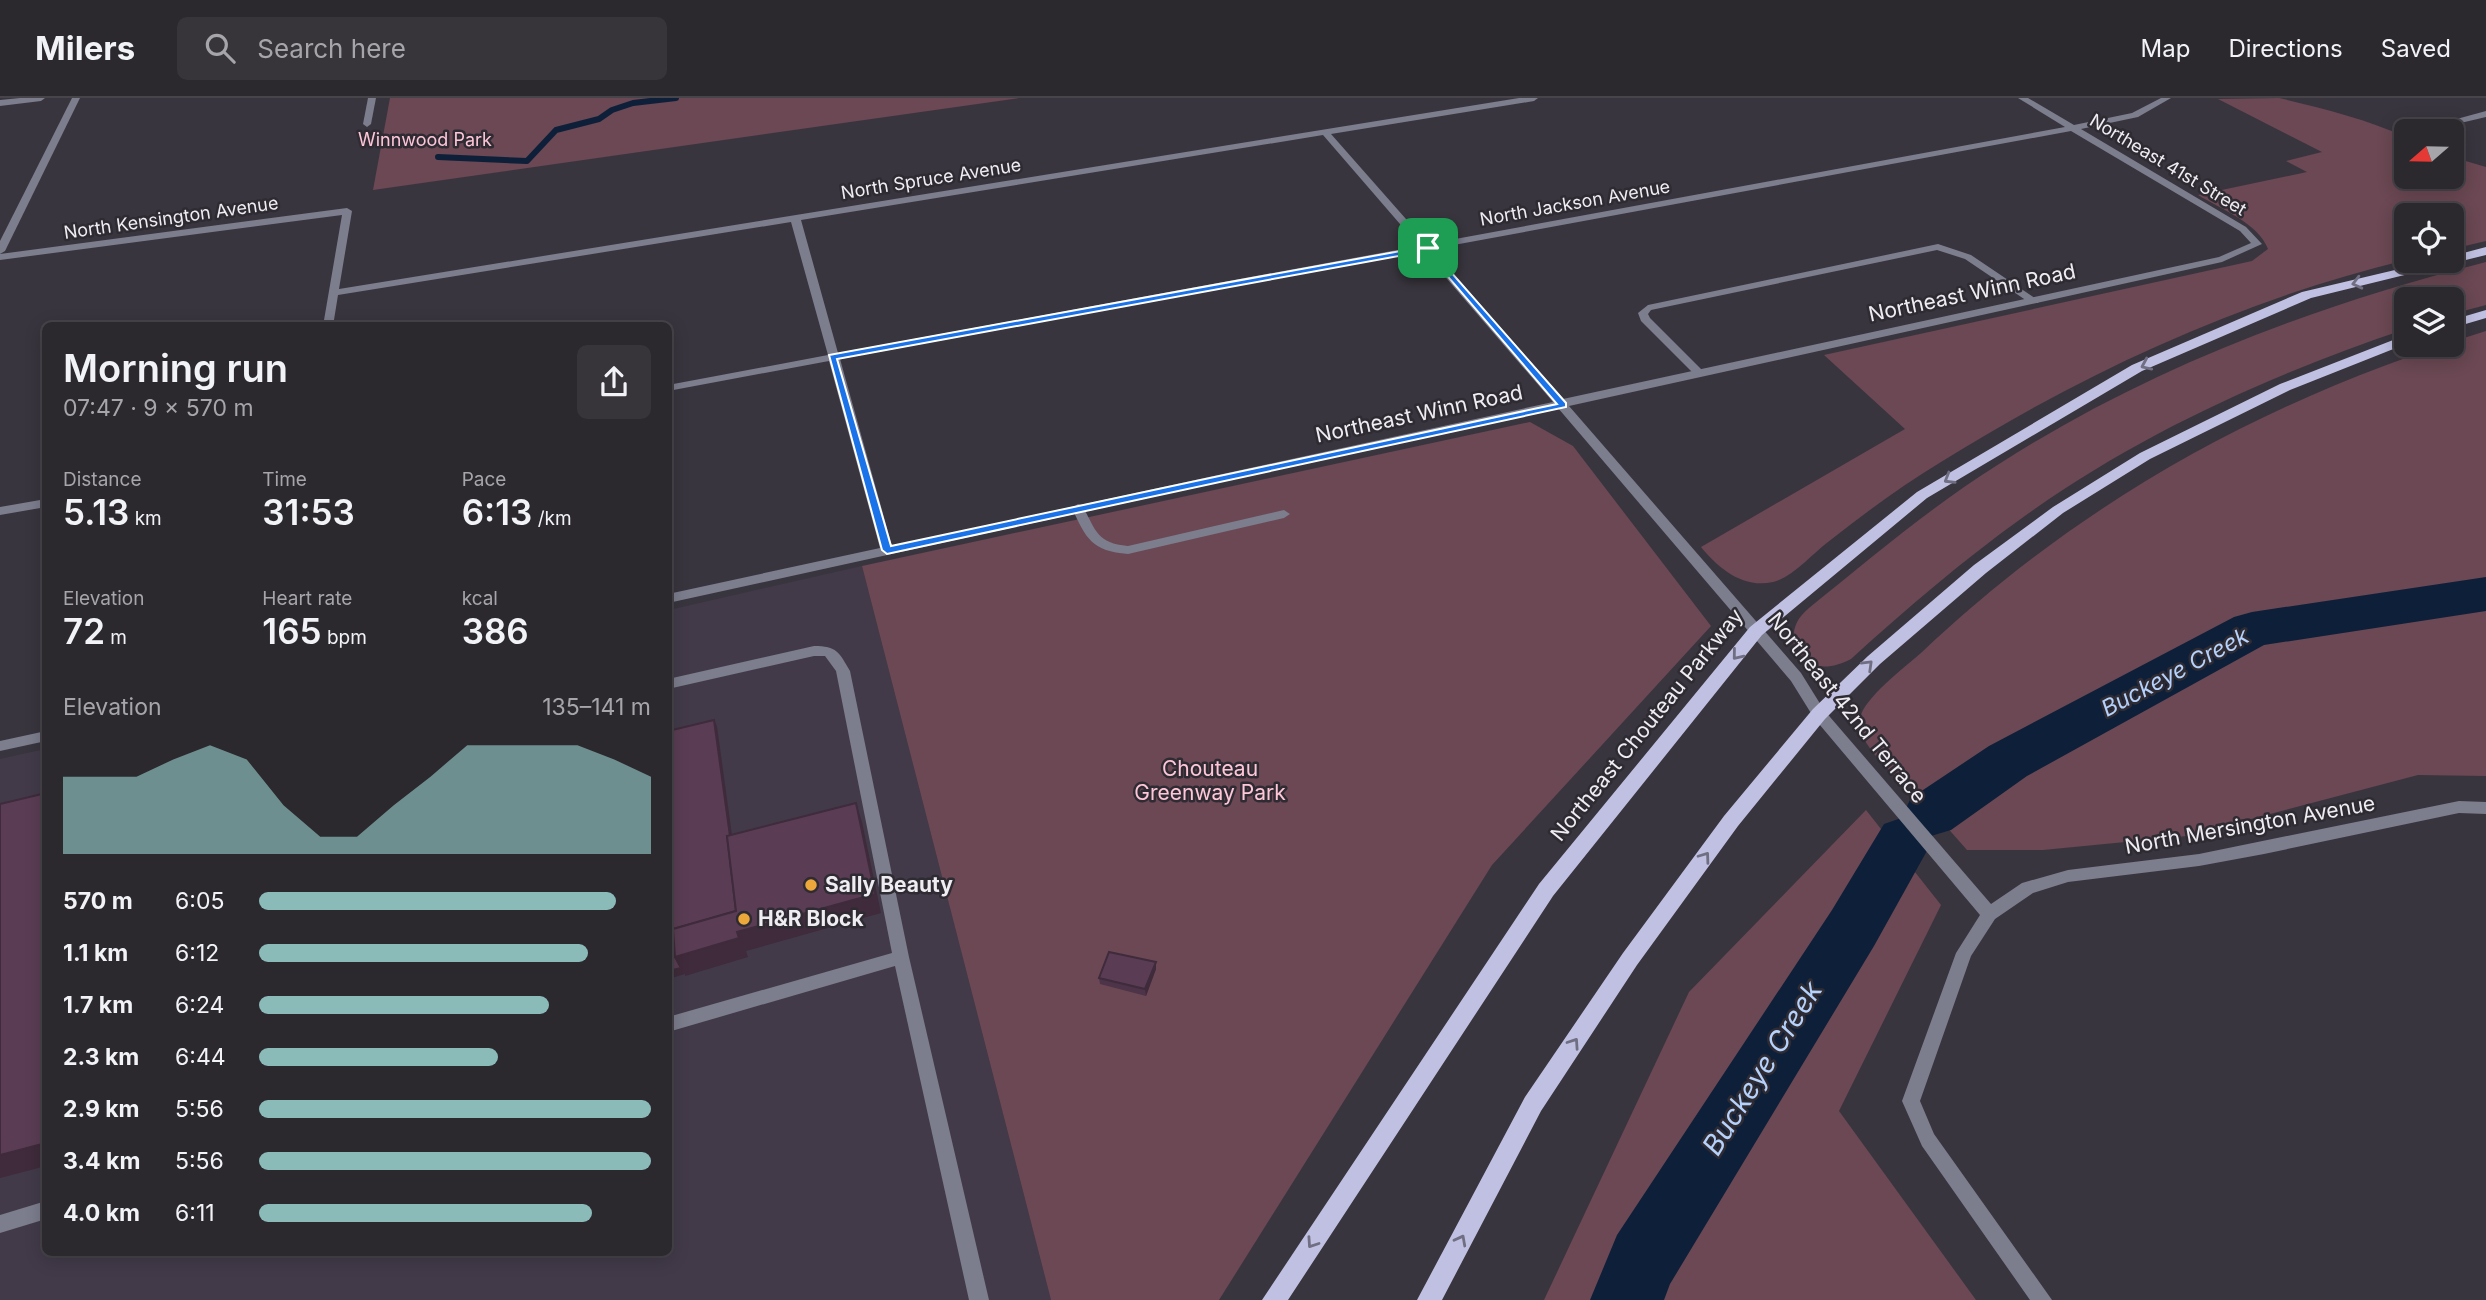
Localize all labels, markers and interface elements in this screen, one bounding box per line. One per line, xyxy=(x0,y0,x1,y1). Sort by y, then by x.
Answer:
search box xyxy=(177,17,667,80)
text: Milers xyxy=(35,28,135,68)
icon: search xyxy=(201,29,239,67)
text: Search here xyxy=(257,33,406,64)
text: Map xyxy=(2141,34,2190,63)
text: Directions xyxy=(2228,34,2343,63)
text: Saved xyxy=(2381,34,2451,63)
street label: Northeast 41st Street xyxy=(2086,109,2250,220)
north arrow xyxy=(2394,119,2464,189)
map controls xyxy=(2394,119,2464,357)
park label: Winnwood Park xyxy=(358,129,492,150)
street label: North Spruce Avenue xyxy=(839,154,1022,203)
street label: North Jackson Avenue xyxy=(1478,175,1672,230)
street label: North Kensington Avenue xyxy=(62,192,280,243)
button: locate xyxy=(2394,203,2464,273)
pin xyxy=(1398,218,1458,278)
icon: arrive xyxy=(1409,229,1447,267)
street label: Northeast Winn Road xyxy=(1866,258,2078,327)
one-way arrow xyxy=(2351,274,2363,289)
button: layers xyxy=(2394,287,2464,357)
text: Morning run xyxy=(63,345,288,391)
button: share xyxy=(577,345,651,419)
one-way arrow xyxy=(2141,357,2153,371)
street label: Northeast Winn Road xyxy=(1313,379,1525,448)
text: 07:47 · 9 × 570 m xyxy=(63,394,254,422)
text: Distance xyxy=(63,468,141,491)
text: Time xyxy=(262,468,307,491)
text: Pace xyxy=(462,468,506,491)
one-way arrow xyxy=(1944,471,1957,484)
text: 5.13 xyxy=(63,491,129,533)
text: 31:53 xyxy=(262,491,355,533)
text: 6:13 xyxy=(462,491,532,533)
text: km xyxy=(129,507,162,530)
text: /km xyxy=(532,507,572,530)
text: Elevation xyxy=(63,587,144,610)
text: Heart rate xyxy=(262,587,352,610)
text: kcal xyxy=(462,587,498,610)
street label: Northeast Chouteau Parkway xyxy=(1545,603,1748,846)
street label: Northeast 42nd Terrace xyxy=(1763,607,1932,808)
text: 72 xyxy=(63,610,105,652)
text: 165 xyxy=(262,610,322,652)
text: 386 xyxy=(462,610,529,652)
water label: Buckeye Creek xyxy=(2096,621,2254,723)
text: m xyxy=(105,626,127,649)
text: bpm xyxy=(322,626,367,649)
one-way arrow xyxy=(1732,647,1745,659)
one-way arrow xyxy=(1860,661,1873,674)
text: Elevation xyxy=(63,693,162,721)
text: 135–141 m xyxy=(542,693,651,721)
park label: Chouteau Greenway Park xyxy=(1134,756,1286,805)
street label: North Mersington Avenue xyxy=(2123,790,2377,859)
one-way arrow xyxy=(1697,852,1709,865)
place label: Sally Beauty xyxy=(825,872,953,897)
marker: Sally Beauty xyxy=(803,877,819,893)
text: 570 m xyxy=(63,887,133,915)
text: 6:05 xyxy=(175,887,224,915)
place label: H&R Block xyxy=(758,906,864,931)
marker: H&R Block xyxy=(736,911,752,927)
text: 1.1 km xyxy=(63,939,128,967)
text: 6:12 xyxy=(175,939,219,967)
water label: Buckeye Creek xyxy=(1695,974,1829,1161)
text: 1.7 km xyxy=(63,991,133,1019)
text: 6:24 xyxy=(175,991,224,1019)
one-way arrow xyxy=(1566,1038,1579,1051)
text: 2.3 km xyxy=(63,1043,139,1071)
text: 6:44 xyxy=(175,1043,226,1071)
text: 2.9 km xyxy=(63,1095,140,1123)
text: 5:56 xyxy=(175,1095,224,1123)
text: 3.4 km xyxy=(63,1147,140,1175)
text: 5:56 xyxy=(175,1147,224,1175)
text: 4.0 km xyxy=(63,1199,140,1227)
text: 6:11 xyxy=(175,1199,215,1227)
one-way arrow xyxy=(1452,1234,1466,1247)
one-way arrow xyxy=(1307,1236,1320,1249)

